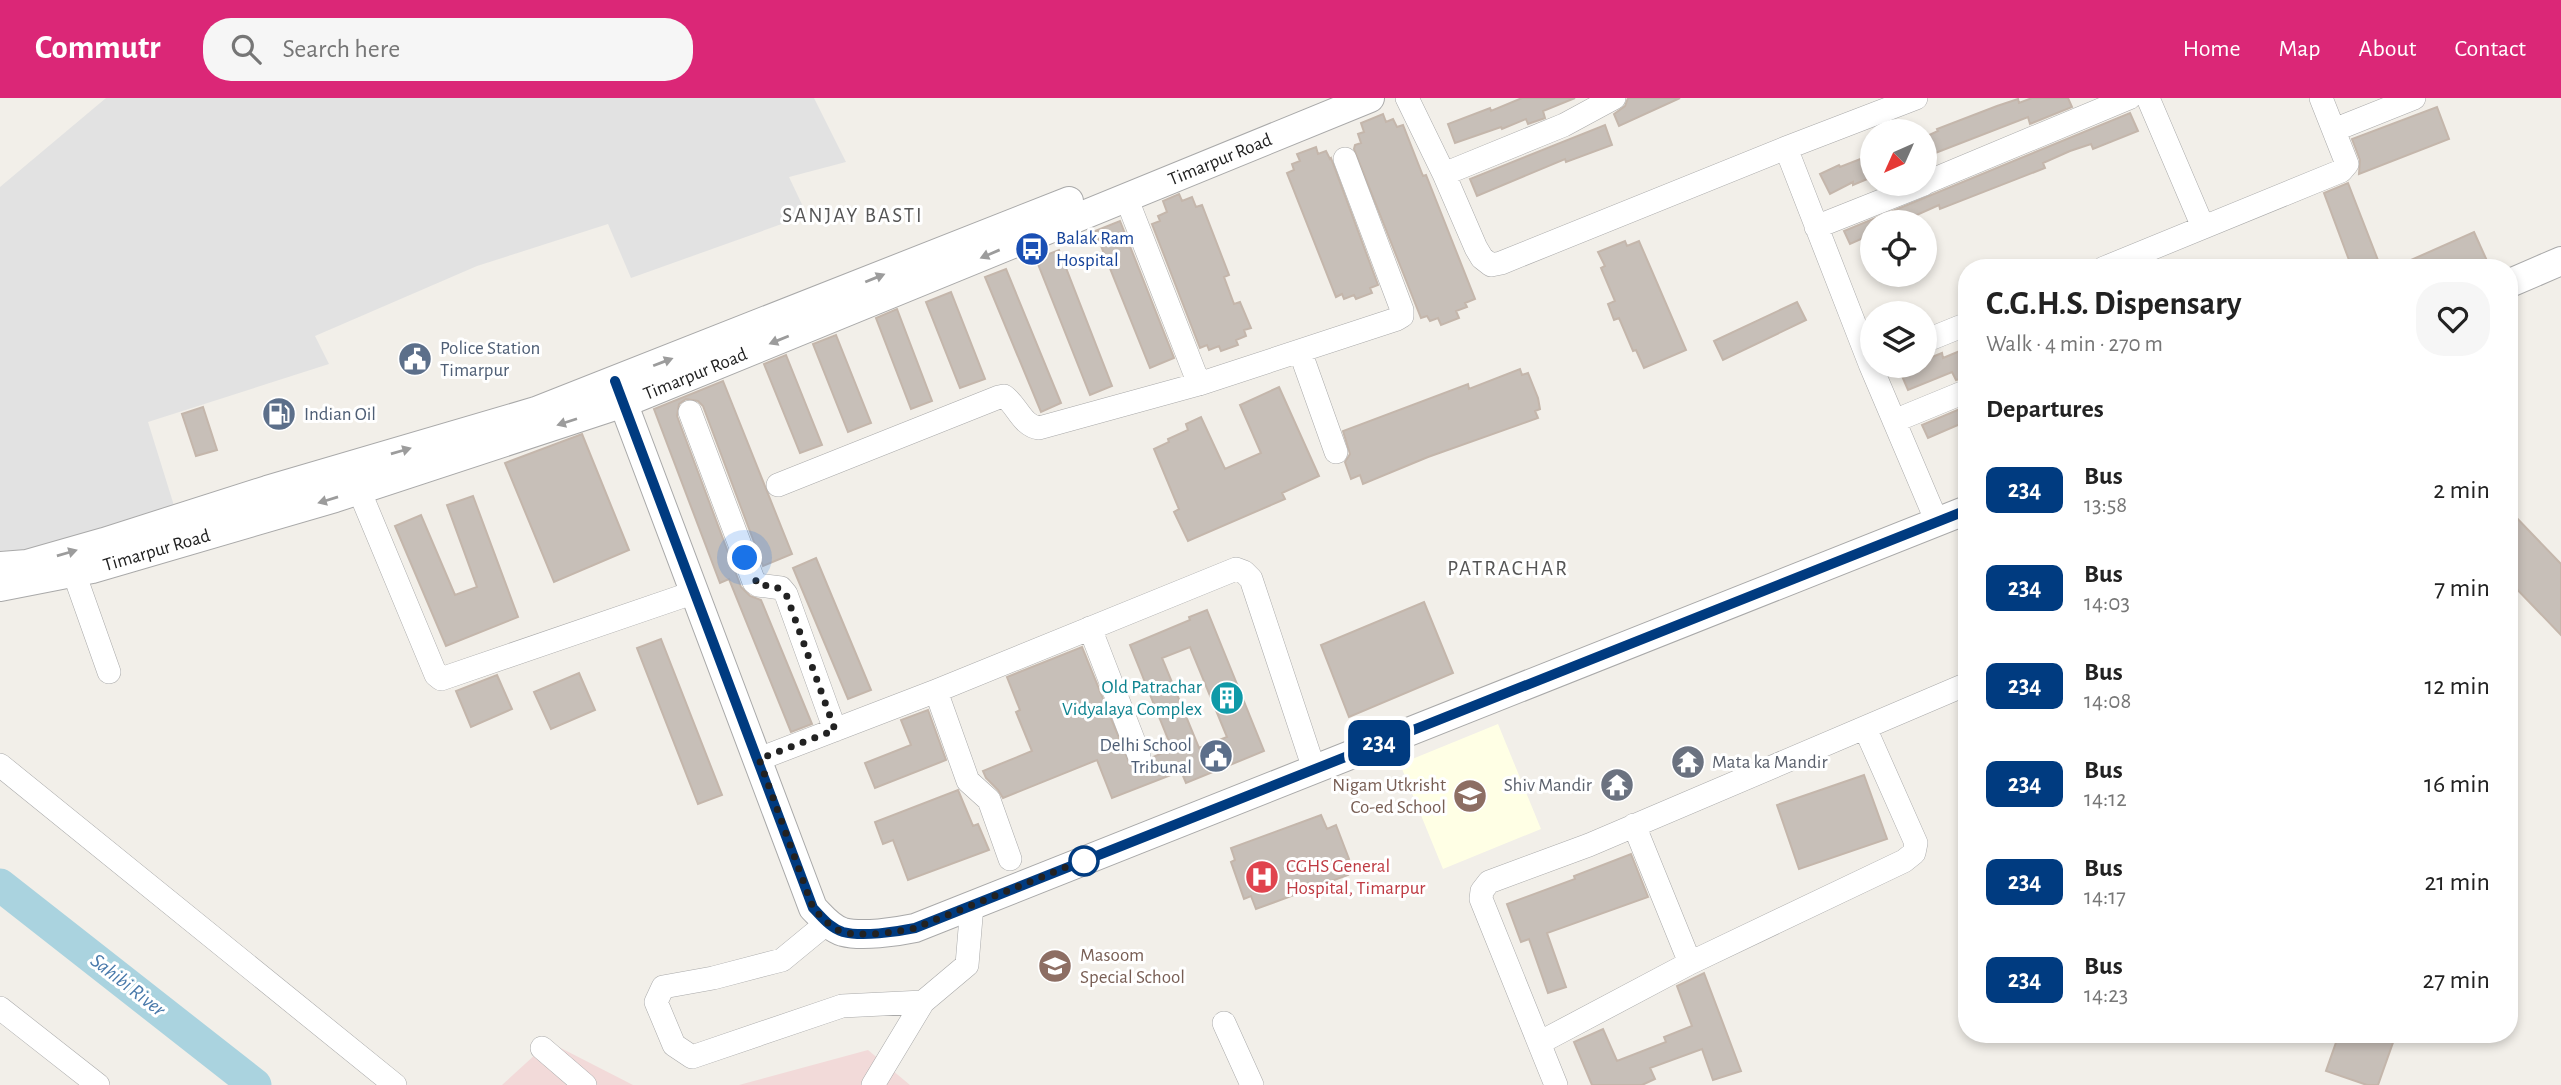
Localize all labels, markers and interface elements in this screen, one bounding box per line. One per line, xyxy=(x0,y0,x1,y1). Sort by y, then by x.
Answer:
search box xyxy=(203,18,693,81)
icon: search xyxy=(227,30,265,68)
text: Commutr xyxy=(35,32,161,65)
text: Search here xyxy=(283,36,400,62)
text: Home xyxy=(2183,37,2241,61)
text: Map xyxy=(2279,37,2321,61)
text: About xyxy=(2359,37,2416,61)
text: Contact xyxy=(2454,37,2526,61)
north arrow xyxy=(1860,119,1937,196)
map controls xyxy=(1860,119,1937,378)
street label: Timarpur Road xyxy=(1165,130,1275,189)
district label: SANJAY BASTI xyxy=(782,205,924,226)
button: locate xyxy=(1860,210,1937,287)
place label: Balak Ram Hospital xyxy=(1056,229,1134,270)
bus stop icon: Balak Ram Hospital xyxy=(1013,230,1051,268)
one-way arrow xyxy=(979,249,1000,260)
one-way arrow xyxy=(864,272,885,283)
button: heart xyxy=(2416,282,2490,356)
text: C.G.H.S. Dispensary xyxy=(1986,288,2242,321)
button: layers xyxy=(1860,301,1937,378)
text: Walk · 4 min · 270 m xyxy=(1986,333,2163,356)
one-way arrow xyxy=(769,335,790,346)
place label: Police Station Timarpur xyxy=(440,339,540,380)
public building icon: Police Station Timarpur xyxy=(396,340,434,378)
street label: Timarpur Road xyxy=(641,344,750,404)
one-way arrow xyxy=(653,357,674,368)
fuel station icon: Indian Oil xyxy=(260,395,298,433)
text: Departures xyxy=(1986,396,2104,422)
place label: Indian Oil xyxy=(304,405,376,424)
one-way arrow xyxy=(556,417,577,427)
one-way arrow xyxy=(391,445,412,455)
text: Bus xyxy=(2084,463,2123,489)
text: 2 min xyxy=(2433,477,2490,503)
text: 234 xyxy=(2008,478,2041,502)
text: 13:58 xyxy=(2084,494,2127,517)
one-way arrow xyxy=(317,495,338,505)
street label: Timarpur Road xyxy=(101,526,212,575)
your location xyxy=(727,540,762,575)
one-way arrow xyxy=(56,547,77,557)
district label: PATRACHAR xyxy=(1447,558,1569,579)
text: Bus xyxy=(2084,561,2123,587)
text: 7 min xyxy=(2434,575,2490,601)
text: 234 xyxy=(2008,576,2041,600)
text: 14:03 xyxy=(2084,592,2130,615)
text: Bus xyxy=(2084,659,2123,685)
text: 12 min xyxy=(2424,673,2490,699)
text: 234 xyxy=(2008,674,2041,698)
place label: Old Patrachar Vidyalaya Complex xyxy=(1062,678,1202,719)
building icon: Old Patrachar Vidyalaya Complex xyxy=(1208,679,1246,717)
text: 14:08 xyxy=(2084,690,2131,713)
line badge: 234 xyxy=(1339,720,1419,766)
text: 234 xyxy=(1362,731,1396,755)
place label: Delhi School Tribunal xyxy=(1100,736,1192,777)
public building icon: Delhi School Tribunal xyxy=(1197,737,1235,775)
temple icon: Mata ka Mandir xyxy=(1669,743,1707,781)
place label: Mata ka Mandir xyxy=(1712,753,1828,772)
text: Bus xyxy=(2084,757,2123,783)
temple icon: Shiv Mandir xyxy=(1598,766,1636,804)
text: 16 min xyxy=(2424,771,2490,797)
text: 234 xyxy=(2008,772,2041,796)
place label: Nigam Utkrisht Co-ed School xyxy=(1332,776,1446,817)
place label: Shiv Mandir xyxy=(1504,776,1592,795)
school or university icon: Nigam Utkrisht Co-ed School xyxy=(1451,777,1489,815)
text: 14:12 xyxy=(2084,788,2127,811)
unlabelled marker xyxy=(1069,846,1099,876)
text: Bus xyxy=(2084,855,2123,881)
place label: CGHS General Hospital, Timarpur xyxy=(1286,857,1425,898)
hospital icon: CGHS General Hospital, Timarpur xyxy=(1243,858,1281,896)
text: 21 min xyxy=(2424,869,2490,895)
text: 234 xyxy=(2008,870,2041,894)
text: 14:17 xyxy=(2084,886,2126,909)
place label: Masoom Special School xyxy=(1080,946,1185,987)
school or university icon: Masoom Special School xyxy=(1036,947,1074,985)
water label: Sahibi River xyxy=(87,950,170,1021)
text: Bus xyxy=(2084,953,2123,979)
text: 27 min xyxy=(2423,967,2490,993)
text: 234 xyxy=(2008,968,2041,992)
text: 14:23 xyxy=(2084,984,2128,1007)

